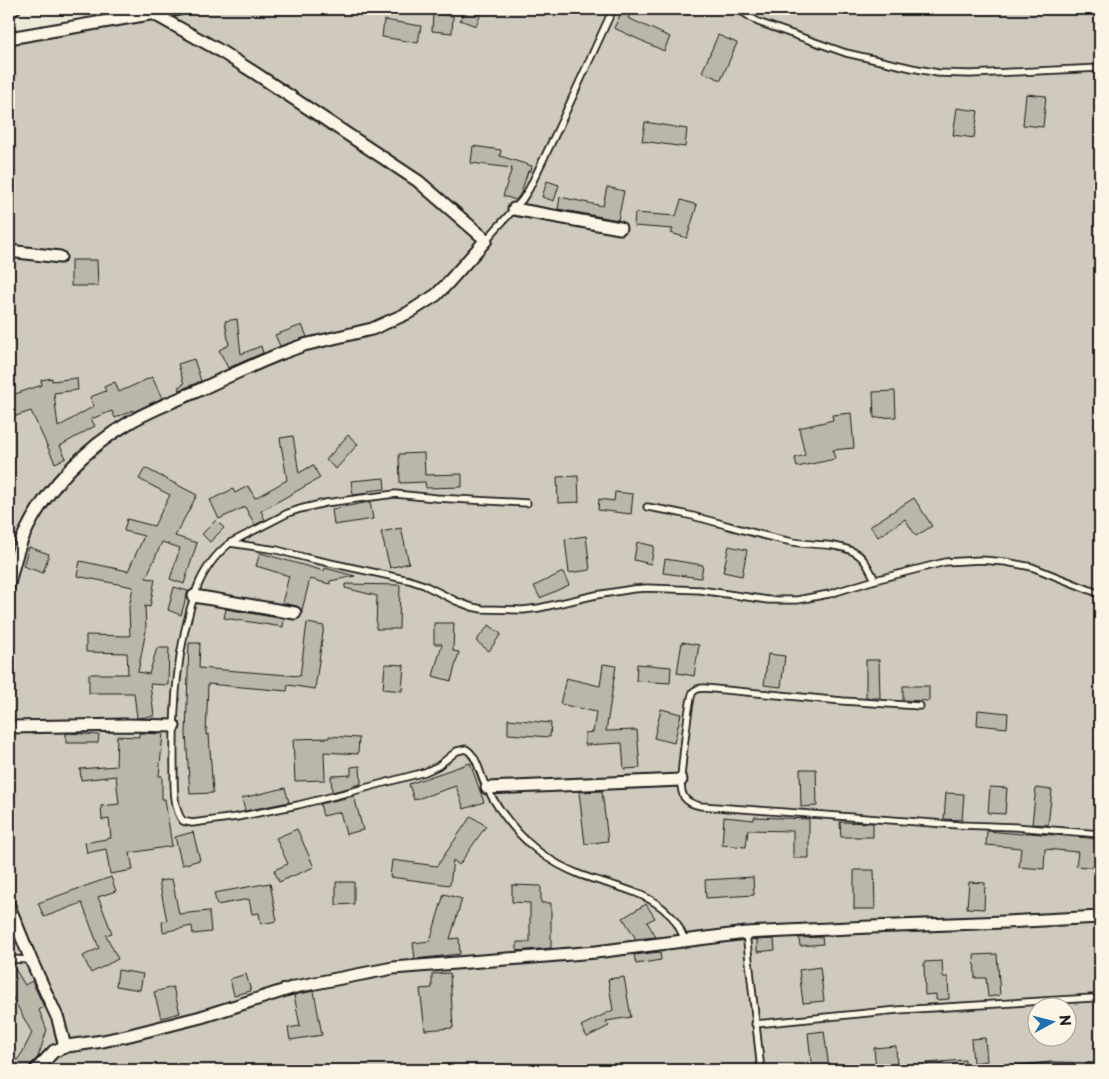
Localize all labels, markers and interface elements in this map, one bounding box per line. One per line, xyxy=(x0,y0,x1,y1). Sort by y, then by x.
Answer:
north arrow xyxy=(1026,996,1076,1046)
text: N xyxy=(1054,1014,1076,1027)

